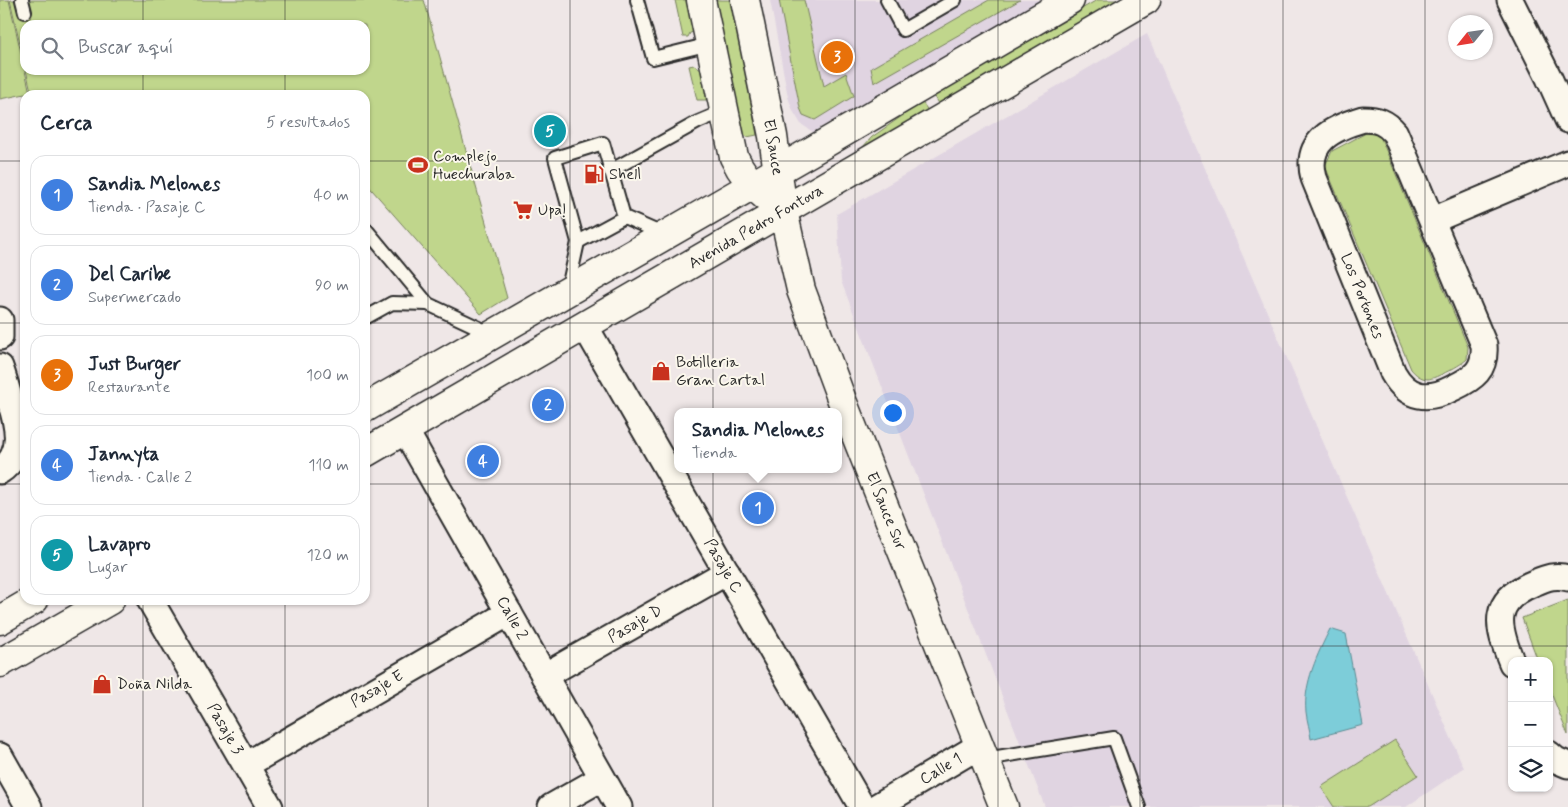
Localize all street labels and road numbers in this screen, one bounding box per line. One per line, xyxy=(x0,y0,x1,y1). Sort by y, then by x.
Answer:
street label: El Sauce xyxy=(758,117,788,177)
street label: Avenida Pedro Fontova xyxy=(685,180,827,274)
street label: Los Portones xyxy=(1335,250,1389,342)
street label: El Sauce Sur xyxy=(861,469,911,554)
street label: Pasaje C xyxy=(699,535,747,597)
street label: Calle 2 xyxy=(492,593,533,644)
street label: Pasaje D xyxy=(604,600,666,648)
street label: Pasaje E xyxy=(347,665,407,713)
street label: Pasaje 3 xyxy=(202,700,248,758)
street label: Calle 1 xyxy=(916,748,966,790)

